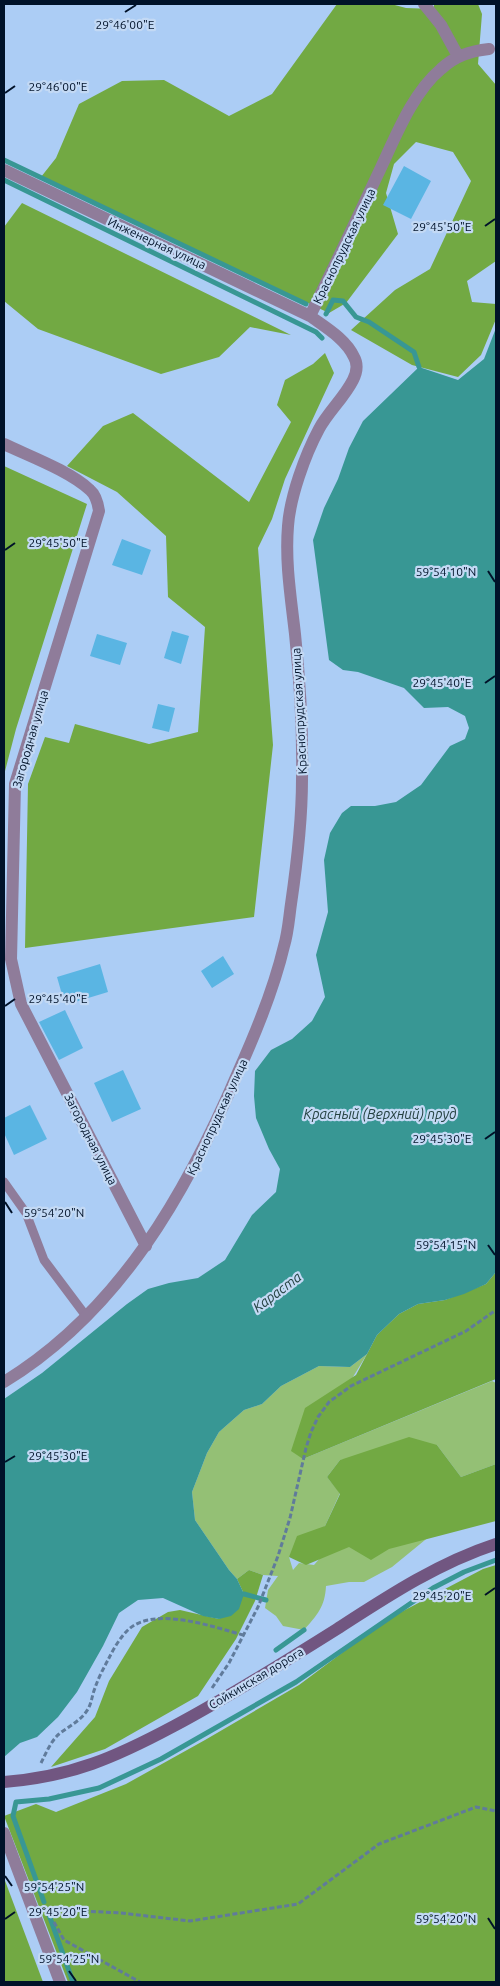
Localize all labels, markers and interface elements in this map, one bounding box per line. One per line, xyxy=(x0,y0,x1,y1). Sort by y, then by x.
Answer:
text: 29°46'00"E xyxy=(96,18,155,31)
text: 29°46'00"E xyxy=(29,80,88,93)
street label: Краснопрудская улица xyxy=(310,186,378,306)
street label: Инженерная улица xyxy=(106,215,208,271)
text: 29°45'50"E xyxy=(413,220,472,233)
text: 29°45'50"E xyxy=(29,536,88,549)
text: 59°54'10"N xyxy=(416,565,476,578)
street label: Краснопрудская улица xyxy=(289,647,309,775)
text: 29°45'40"E xyxy=(413,676,472,689)
street label: Загородная улица xyxy=(10,689,50,789)
text: 29°45'40"E xyxy=(29,992,88,1005)
street label: Краснопрудская улица xyxy=(184,1057,250,1177)
street label: Загородная улица xyxy=(62,1091,120,1187)
water label: Красный (Верхний) пруд xyxy=(303,1106,457,1122)
text: 29°45'30"E xyxy=(413,1132,472,1145)
text: 59°54'20"N xyxy=(24,1206,84,1219)
text: 59°54'15"N xyxy=(416,1238,476,1251)
water label: Караста xyxy=(250,1268,305,1315)
text: 29°45'30"E xyxy=(29,1449,88,1462)
text: 29°45'20"E xyxy=(413,1589,472,1602)
street label: Сойкинская дорога xyxy=(206,1645,306,1711)
text: 59°54'25"N xyxy=(24,1880,84,1893)
text: 29°45'20"E xyxy=(29,1905,88,1918)
text: 59°54'20"N xyxy=(416,1912,476,1925)
text: 59°54'25"N xyxy=(39,1952,99,1965)

